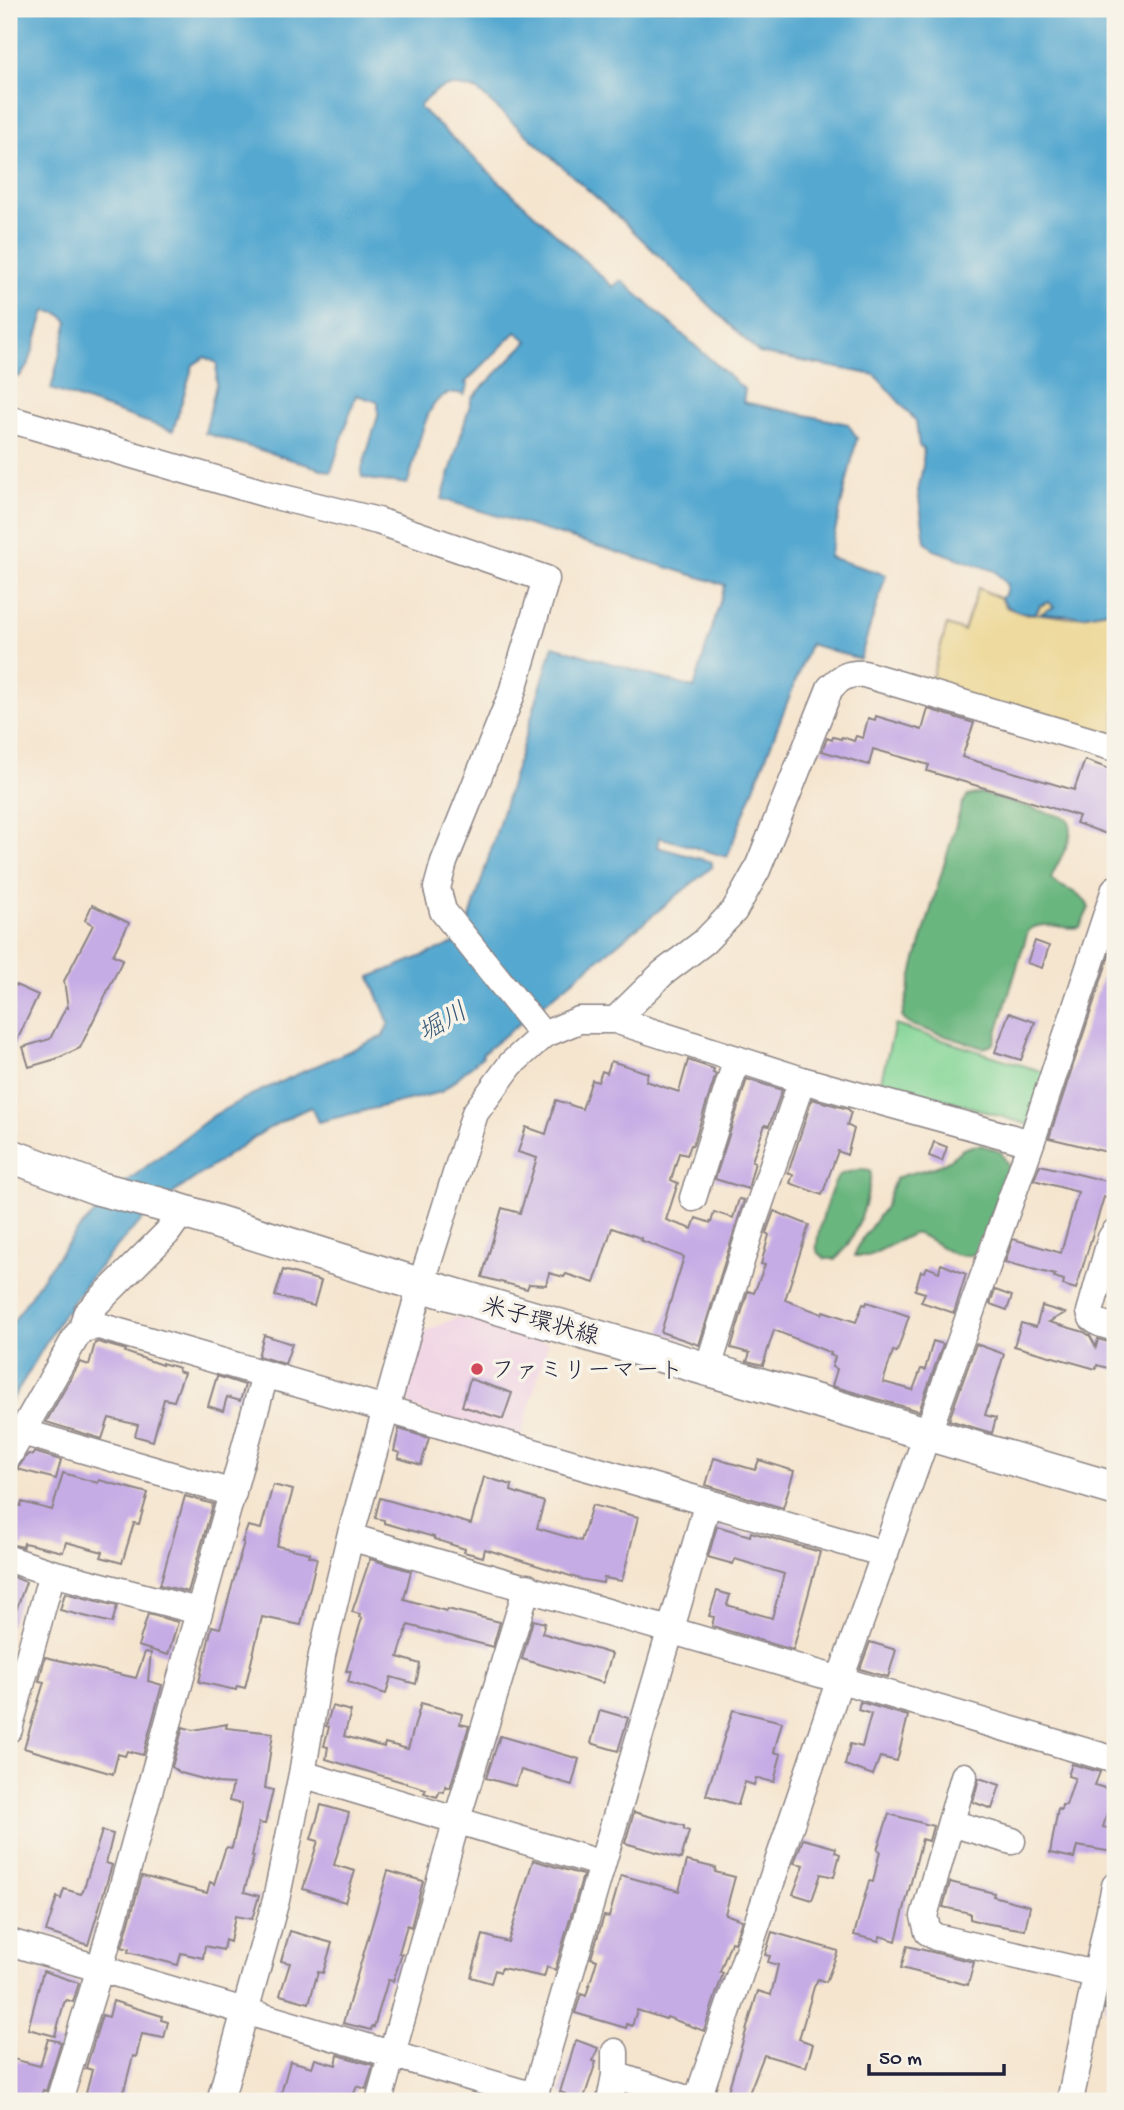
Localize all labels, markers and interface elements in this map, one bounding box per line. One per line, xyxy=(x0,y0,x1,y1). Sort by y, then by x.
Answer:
water label: 堀川 xyxy=(414,998,475,1051)
street label: 米子環状線 xyxy=(478,1292,602,1354)
place label: ファミリーマート xyxy=(491,1358,683,1387)
marker: ファミリーマート xyxy=(469,1361,485,1377)
scale bar xyxy=(869,2033,1003,2077)
text: 50 m xyxy=(879,2048,922,2073)

